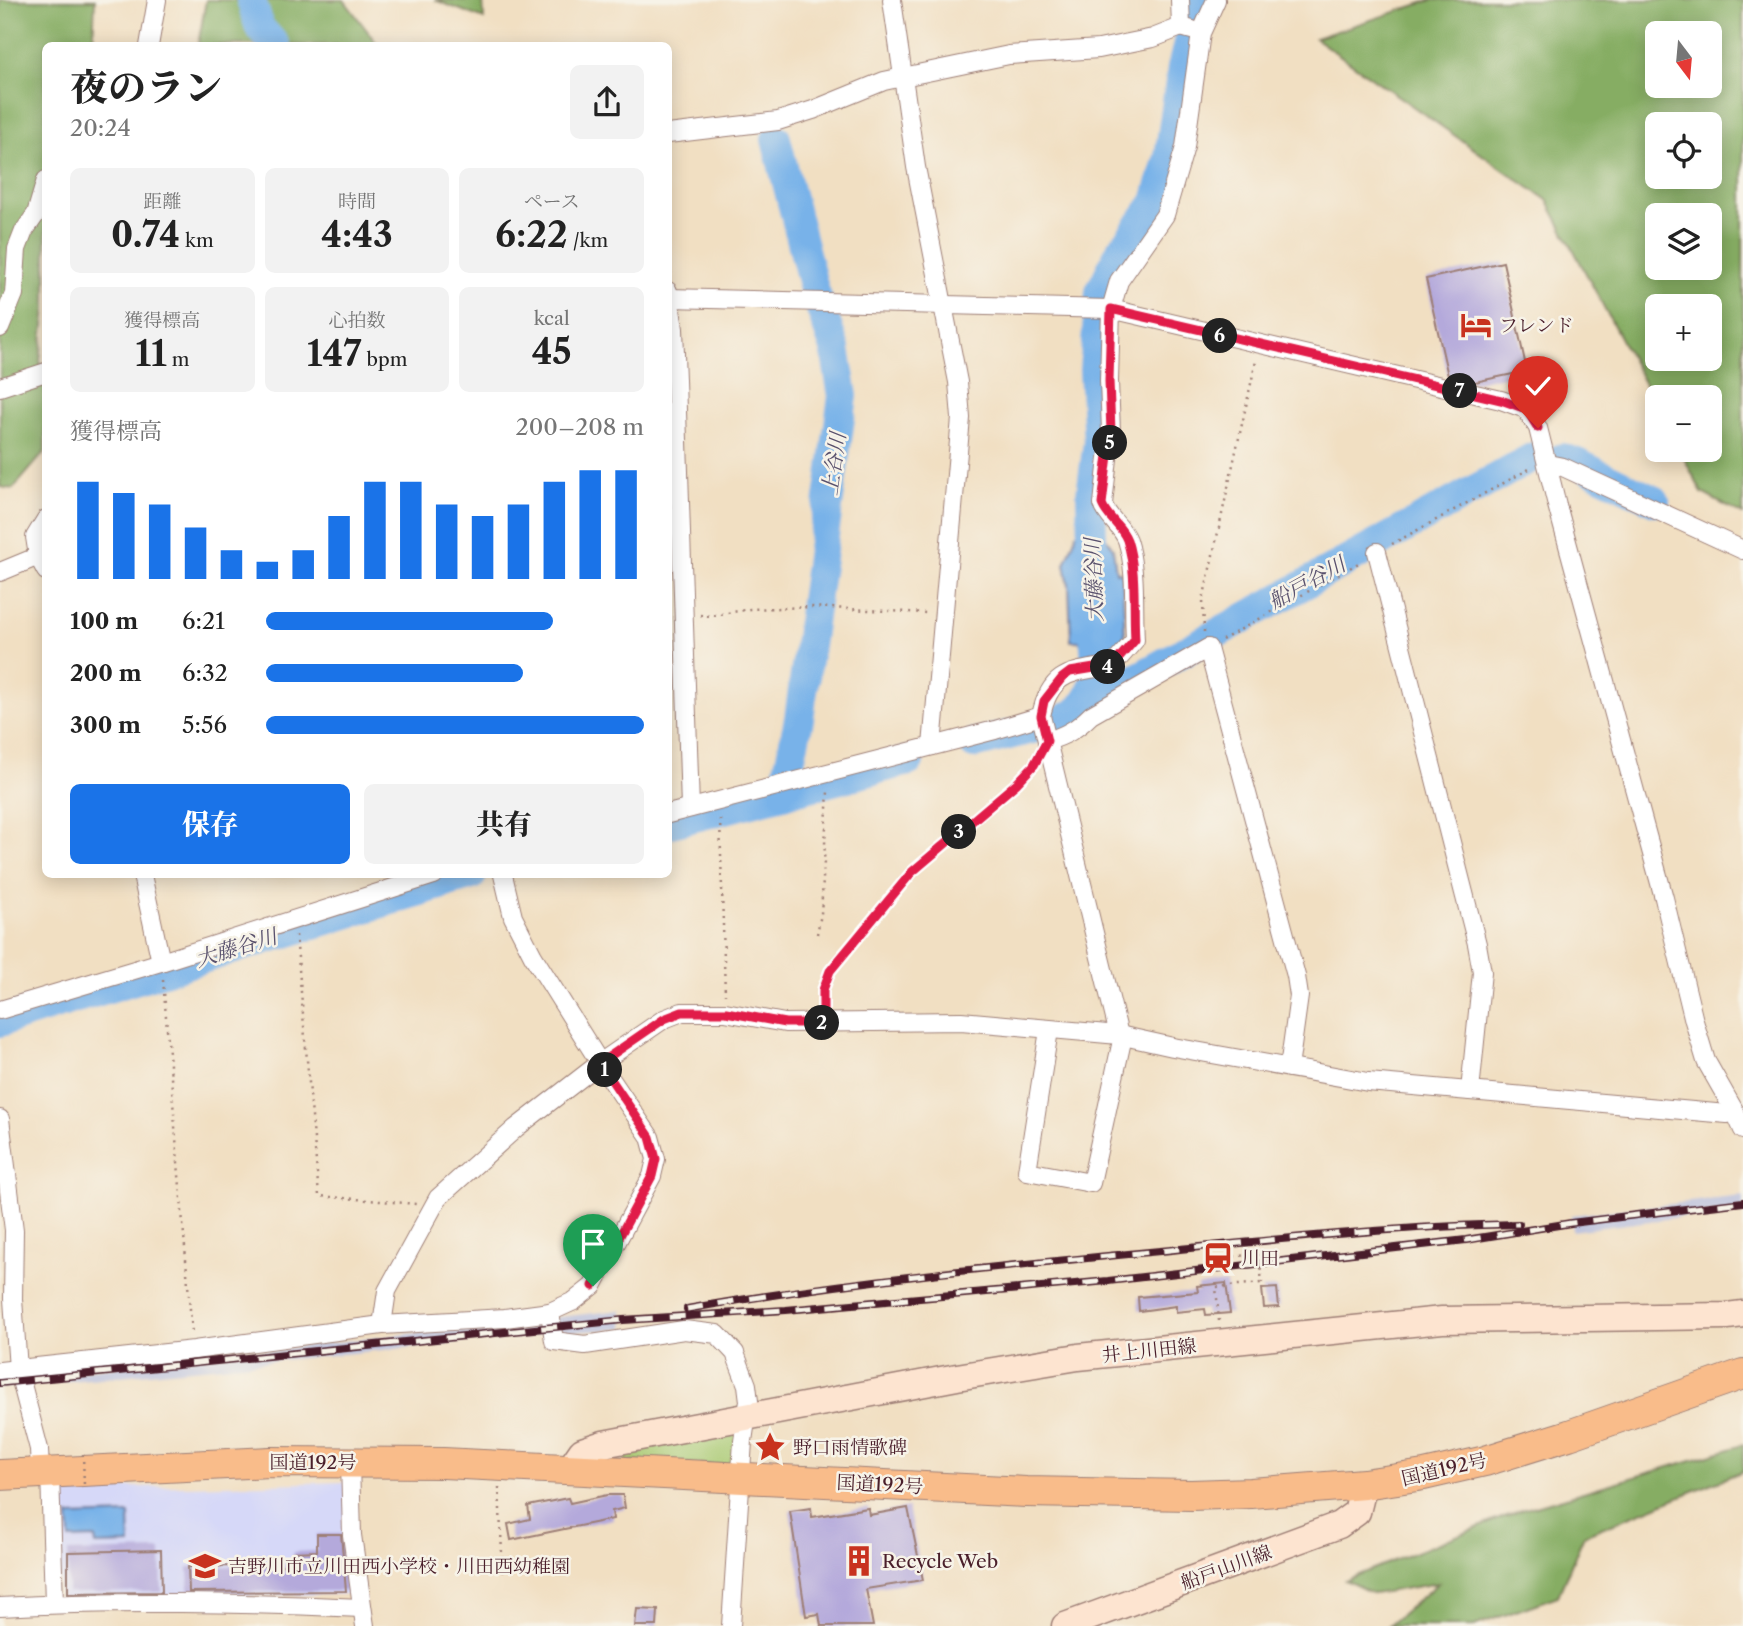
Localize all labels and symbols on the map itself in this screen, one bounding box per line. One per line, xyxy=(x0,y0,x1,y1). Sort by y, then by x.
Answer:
north arrow xyxy=(1645,21,1722,98)
hotel icon: フレンド xyxy=(1459,308,1493,342)
place label: フレンド xyxy=(1499,314,1574,337)
pin: 6 xyxy=(1202,318,1238,354)
pin xyxy=(1508,356,1568,428)
pin: 7 xyxy=(1442,374,1478,408)
pin: 5 xyxy=(1092,426,1128,460)
water label: 上谷川 xyxy=(817,429,851,497)
water label: 大藤谷川 xyxy=(1079,536,1107,622)
water label: 船戸谷川 xyxy=(1264,550,1351,614)
pin: 4 xyxy=(1090,650,1126,684)
pin: 3 xyxy=(942,814,976,850)
water label: 大藤谷川 xyxy=(192,923,282,972)
pin: 2 xyxy=(804,1006,840,1040)
pin: 1 xyxy=(588,1052,622,1088)
pin xyxy=(563,1214,623,1286)
station icon: 川田 xyxy=(1201,1241,1235,1275)
place label: 川田 xyxy=(1241,1247,1279,1270)
street label: 井上川田線 xyxy=(1101,1334,1198,1367)
place icon: 野口雨情歌碑 xyxy=(753,1430,787,1464)
place label: 野口雨情歌碑 xyxy=(793,1436,907,1459)
street label: 国道192号 xyxy=(1399,1448,1489,1490)
street label: 国道192号 xyxy=(269,1451,357,1474)
street label: 国道192号 xyxy=(836,1471,924,1498)
street label: 船戸山川線 xyxy=(1178,1540,1275,1595)
building icon: Recycle Web xyxy=(842,1544,876,1578)
school or university icon: 吉野川市立川田西小学校・川田西幼稚園 xyxy=(188,1549,222,1583)
place label: Recycle Web xyxy=(882,1550,998,1573)
place label: 吉野川市立川田西小学校・川田西幼稚園 xyxy=(228,1555,570,1578)

